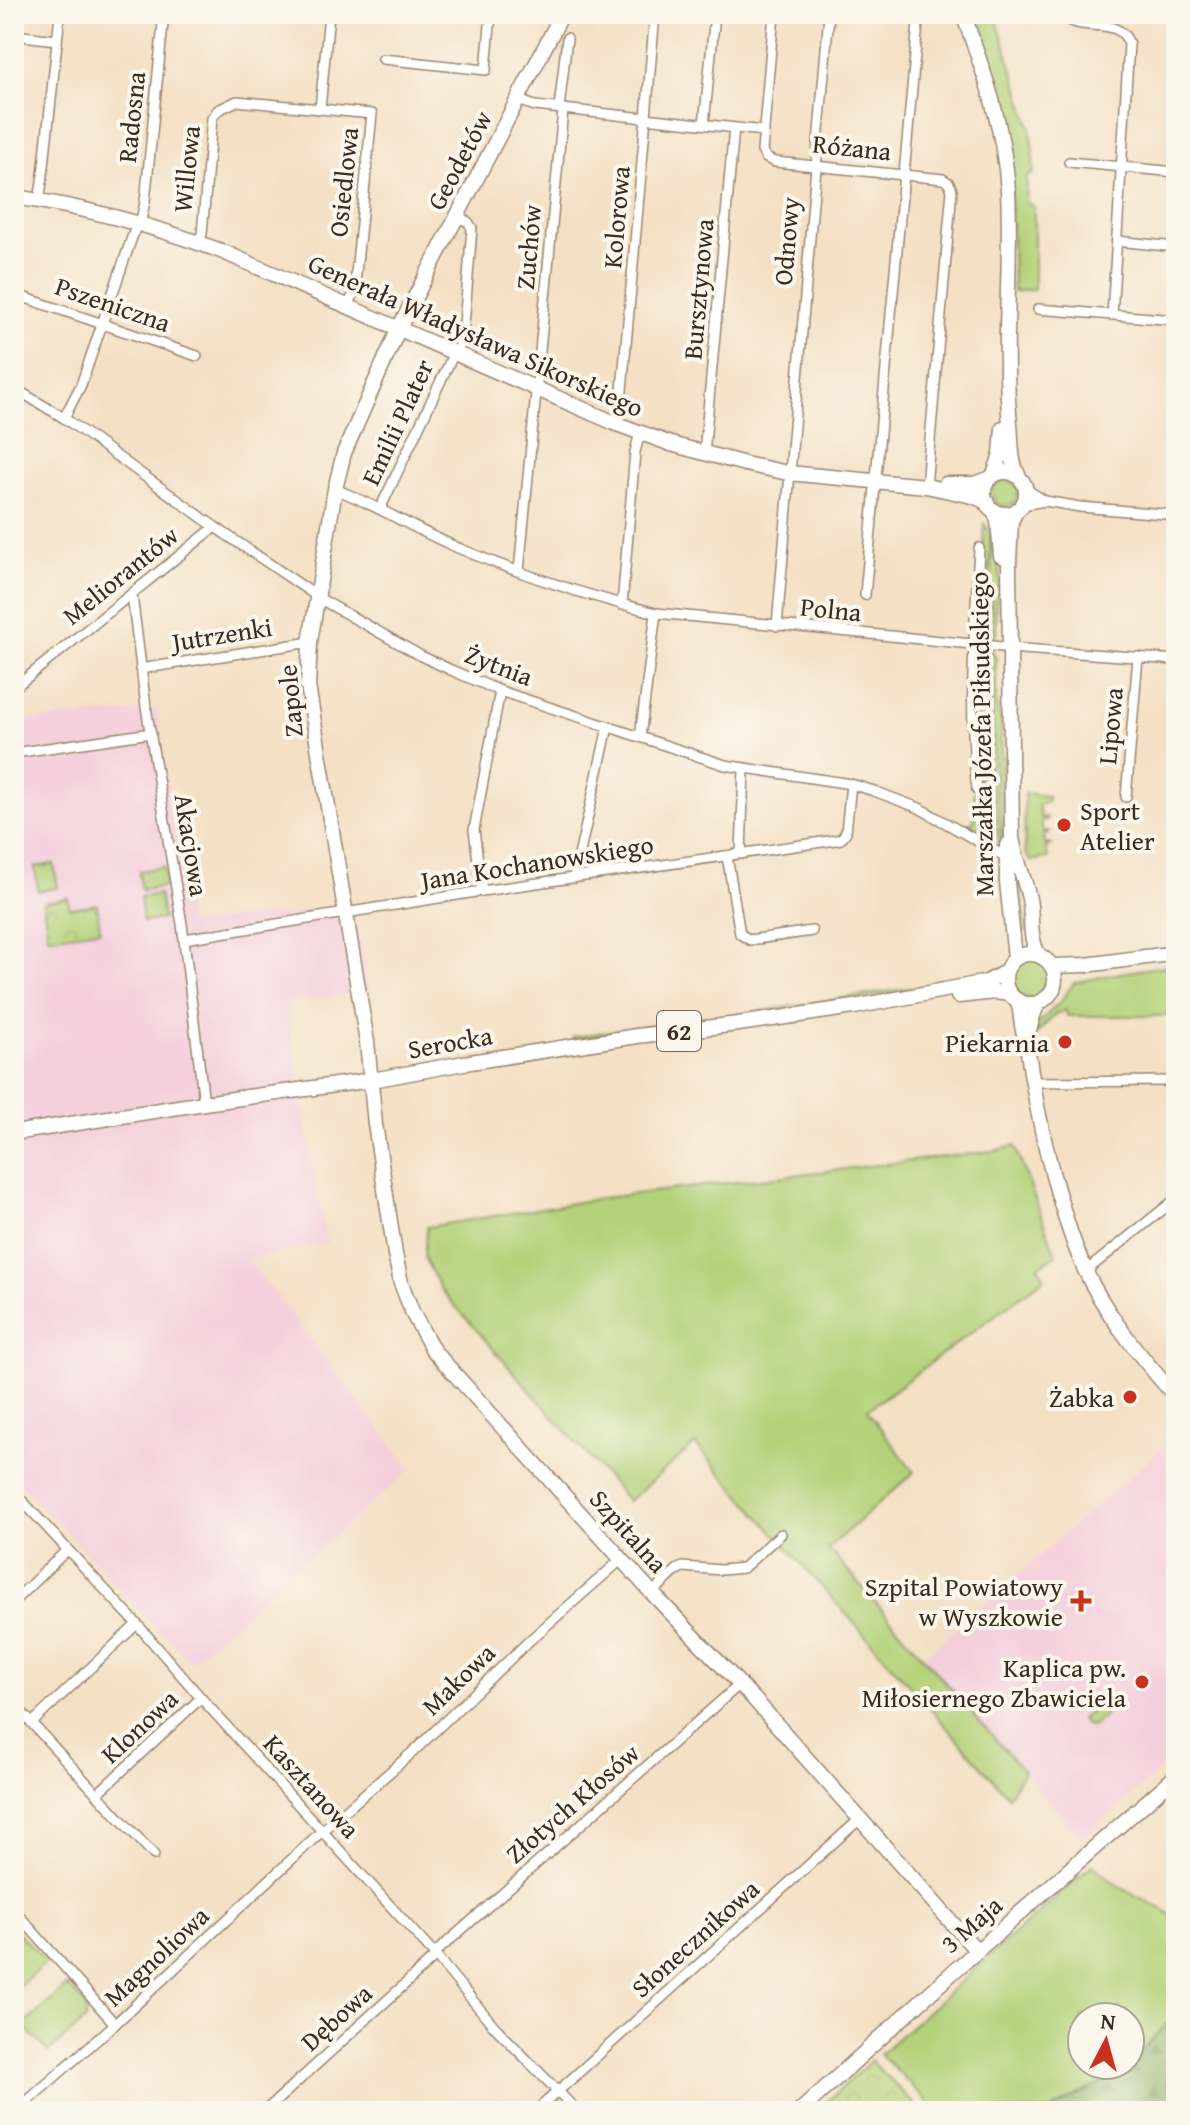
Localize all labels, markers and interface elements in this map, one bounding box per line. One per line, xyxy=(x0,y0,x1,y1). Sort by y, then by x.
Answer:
street label: Radosna xyxy=(107,69,155,165)
street label: Geodetów xyxy=(416,103,502,217)
street label: Willowa xyxy=(162,123,210,214)
street label: Różana xyxy=(811,123,894,171)
street label: Osiedlowa xyxy=(318,125,368,239)
street label: Kolorowa xyxy=(592,163,640,270)
street label: Odnowy xyxy=(763,195,809,287)
street label: Zuchów xyxy=(505,202,551,291)
street label: Bursztynowa xyxy=(672,216,724,361)
street label: Generała Władysława Sikorskiego xyxy=(302,243,650,427)
street label: Pszeniczna xyxy=(50,266,177,342)
street label: Emilii Plater xyxy=(351,352,443,491)
street label: Meliorantów xyxy=(53,516,187,634)
street label: Marszałka Józefa Piłsudskiego xyxy=(959,571,1003,897)
street label: Polna xyxy=(798,586,864,632)
street label: Jutrzenki xyxy=(166,607,275,662)
street label: Żytnia xyxy=(459,634,539,696)
street label: Zapole xyxy=(267,663,313,739)
street label: Lipowa xyxy=(1087,685,1133,766)
street label: Akacjowa xyxy=(165,791,219,900)
place label: Sport Atelier xyxy=(1080,791,1155,860)
marker: Sport Atelier xyxy=(1055,816,1073,834)
street label: Jana Kochanowskiego xyxy=(415,824,656,900)
road number: 62 xyxy=(657,1011,701,1051)
street label: Serocka xyxy=(405,1015,496,1069)
place label: Piekarnia xyxy=(945,1023,1050,1062)
marker: Piekarnia xyxy=(1056,1033,1074,1051)
place label: Żabka xyxy=(1049,1378,1115,1417)
marker: Żabka xyxy=(1121,1388,1139,1406)
street label: Szpitalna xyxy=(581,1480,678,1582)
place label: Szpital Powiatowy w Wyszkowie xyxy=(865,1567,1063,1636)
marker: Szpital Powiatowy w Wyszkowie xyxy=(1070,1590,1092,1612)
street label: Makowa xyxy=(412,1633,504,1724)
place label: Kaplica pw. Miłosiernego Zbawiciela xyxy=(862,1648,1127,1717)
marker: Kaplica pw. Miłosiernego Zbawiciela xyxy=(1133,1673,1151,1691)
street label: Klonowa xyxy=(91,1679,187,1772)
street label: Kasztanowa xyxy=(254,1725,370,1847)
street label: Złotych Kłosów xyxy=(496,1733,648,1872)
street label: Słonecznikowa xyxy=(622,1869,768,2006)
street label: 3 Maja xyxy=(931,1885,1011,1962)
street label: Magnoliowa xyxy=(94,1896,218,2015)
street label: Dębowa xyxy=(291,1974,381,2060)
north arrow xyxy=(1066,2001,1146,2081)
text: N xyxy=(1099,2004,1117,2038)

